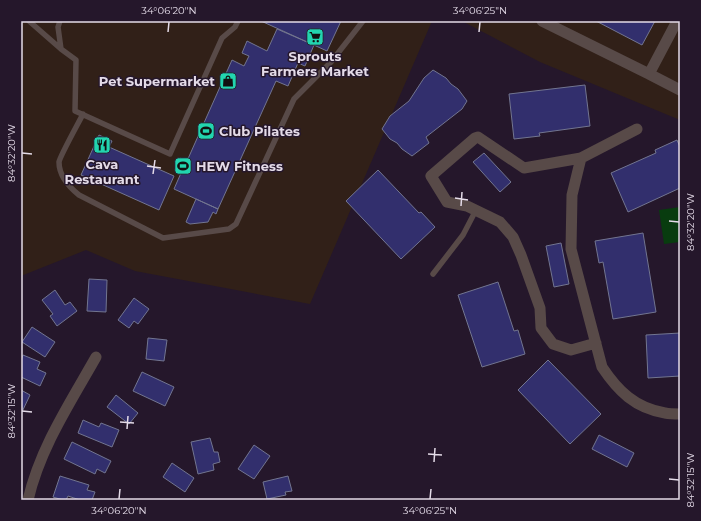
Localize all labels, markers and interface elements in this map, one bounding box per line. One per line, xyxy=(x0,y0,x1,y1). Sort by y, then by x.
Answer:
text: 34°06'20"N xyxy=(141,4,197,17)
text: 34°06'25"N xyxy=(453,4,507,17)
supermarket icon: Sprouts Farmers Market xyxy=(305,27,325,47)
place label: Sprouts Farmers Market xyxy=(261,48,369,79)
shop icon: Pet Supermarket xyxy=(218,71,238,91)
place label: Pet Supermarket xyxy=(99,73,215,89)
sports icon: Club Pilates xyxy=(196,121,216,141)
place label: Club Pilates xyxy=(219,123,300,139)
text: 84°32'20"W xyxy=(5,124,18,182)
restaurant icon: Cava Restaurant xyxy=(92,135,112,155)
place label: Cava Restaurant xyxy=(65,156,140,187)
sports icon: HEW Fitness xyxy=(173,156,193,176)
place label: HEW Fitness xyxy=(196,158,283,174)
text: 84°32'20"W xyxy=(684,193,697,251)
text: 84°32'15"W xyxy=(5,384,18,438)
text: 84°32'15"W xyxy=(684,453,697,507)
text: 34°06'20"N xyxy=(91,504,147,517)
text: 34°06'25"N xyxy=(403,504,457,517)

